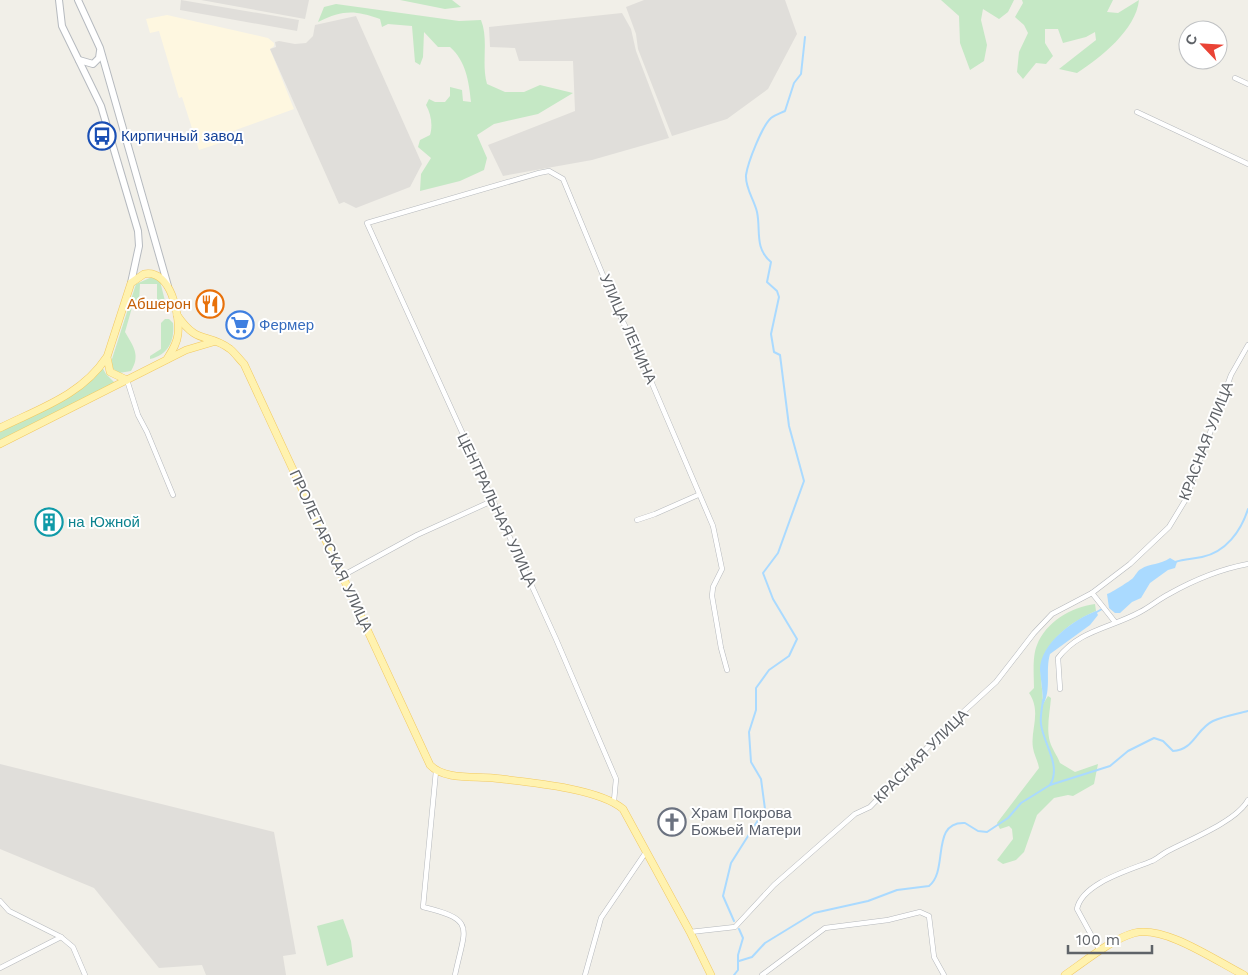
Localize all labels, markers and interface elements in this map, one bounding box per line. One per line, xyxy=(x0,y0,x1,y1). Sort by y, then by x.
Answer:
north arrow xyxy=(1178,20,1228,70)
text: С xyxy=(1182,32,1201,47)
bus stop icon: Кирпичный завод xyxy=(87,121,117,151)
place label: Кирпичный завод xyxy=(121,127,243,145)
street label: УЛИЦА ЛЕНИНА xyxy=(596,271,660,387)
restaurant icon: Абшерон xyxy=(195,289,225,319)
place label: Абшерон xyxy=(127,295,191,313)
supermarket icon: Фермер xyxy=(225,310,255,340)
place label: Фермер xyxy=(259,316,314,334)
street label: КРАСНАЯ УЛИЦА xyxy=(1175,379,1237,503)
street label: ЦЕНТРАЛЬНАЯ УЛИЦА xyxy=(453,430,541,590)
street label: ПРОЛЕТАРСКАЯ УЛИЦА xyxy=(286,467,376,635)
building icon: на Южной xyxy=(34,507,64,537)
place label: на Южной xyxy=(68,513,140,531)
street label: КРАСНАЯ УЛИЦА xyxy=(870,705,972,807)
place label: Храм Покрова Божьей Матери xyxy=(691,804,801,839)
church icon: Храм Покрова Божьей Матери xyxy=(657,807,687,837)
scale bar xyxy=(1068,922,1152,954)
text: 100 m xyxy=(1076,931,1120,949)

